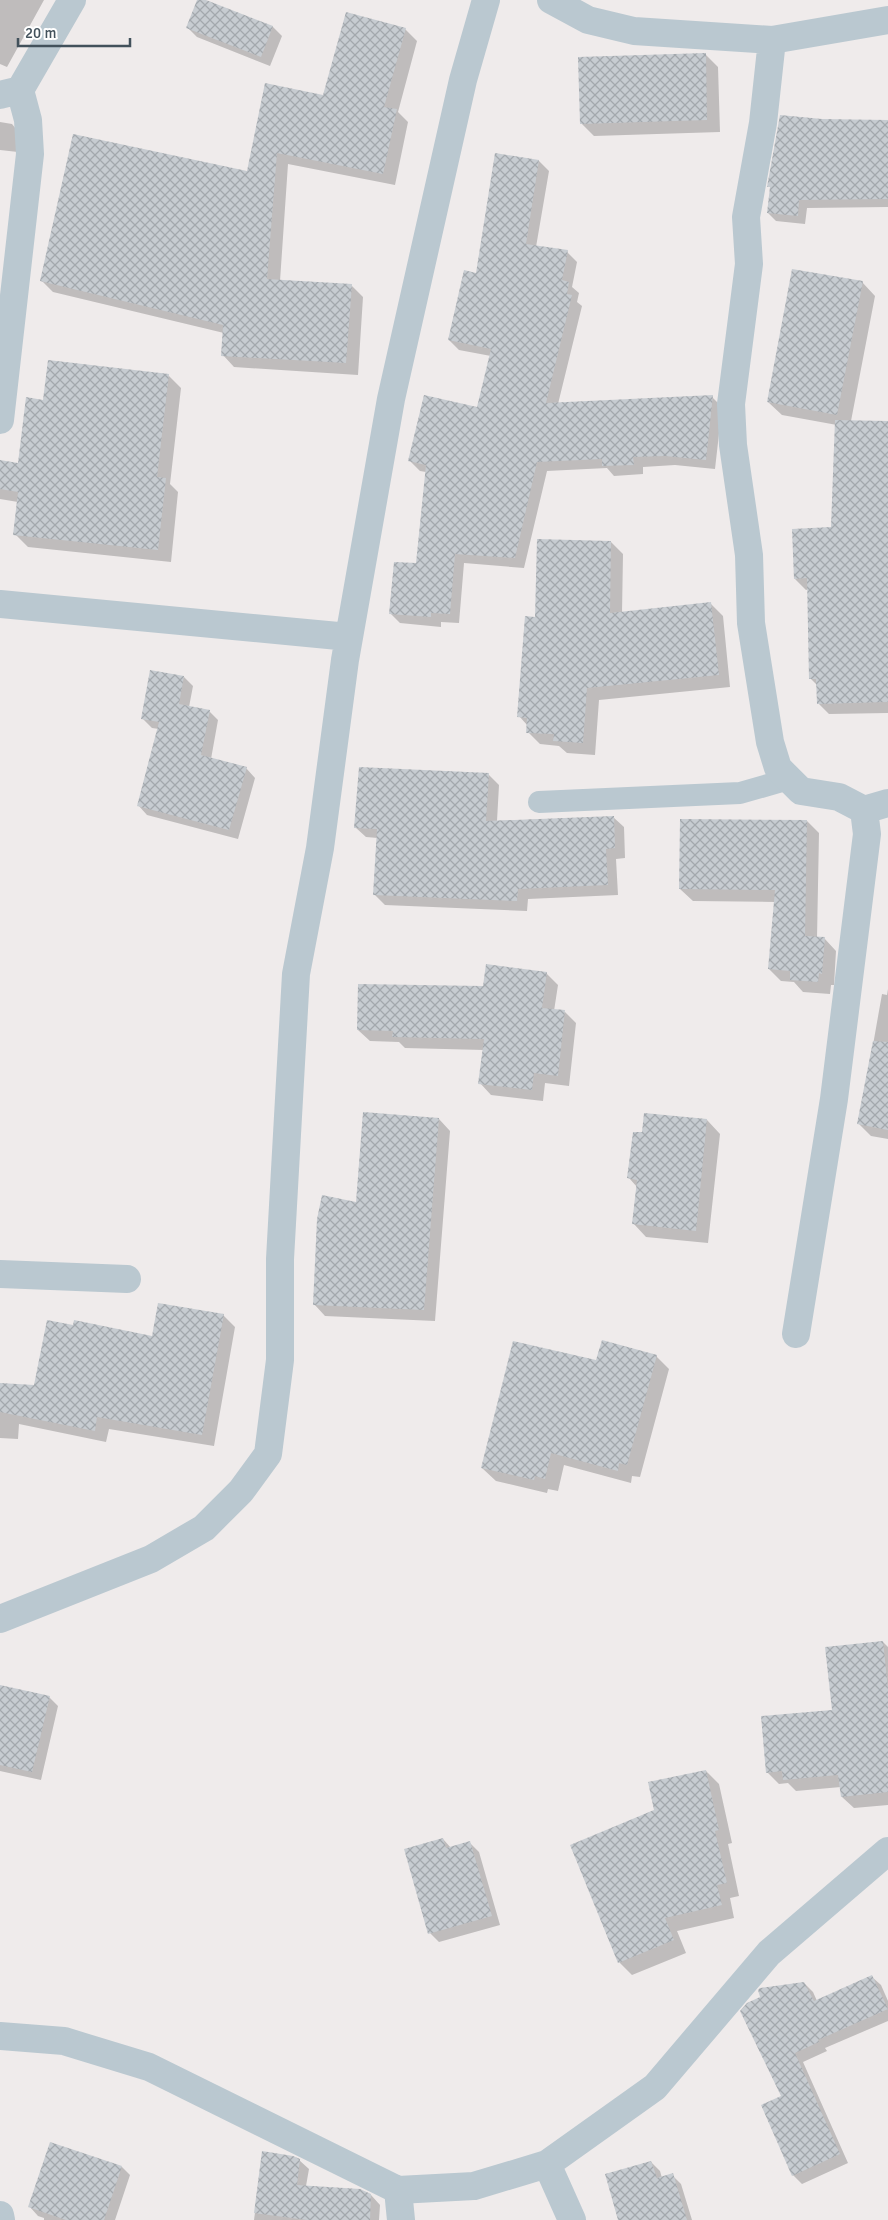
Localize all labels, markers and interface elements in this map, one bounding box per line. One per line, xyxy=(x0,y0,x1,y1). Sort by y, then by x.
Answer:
scale bar xyxy=(18,15,130,47)
text: 20 m xyxy=(25,24,56,42)

